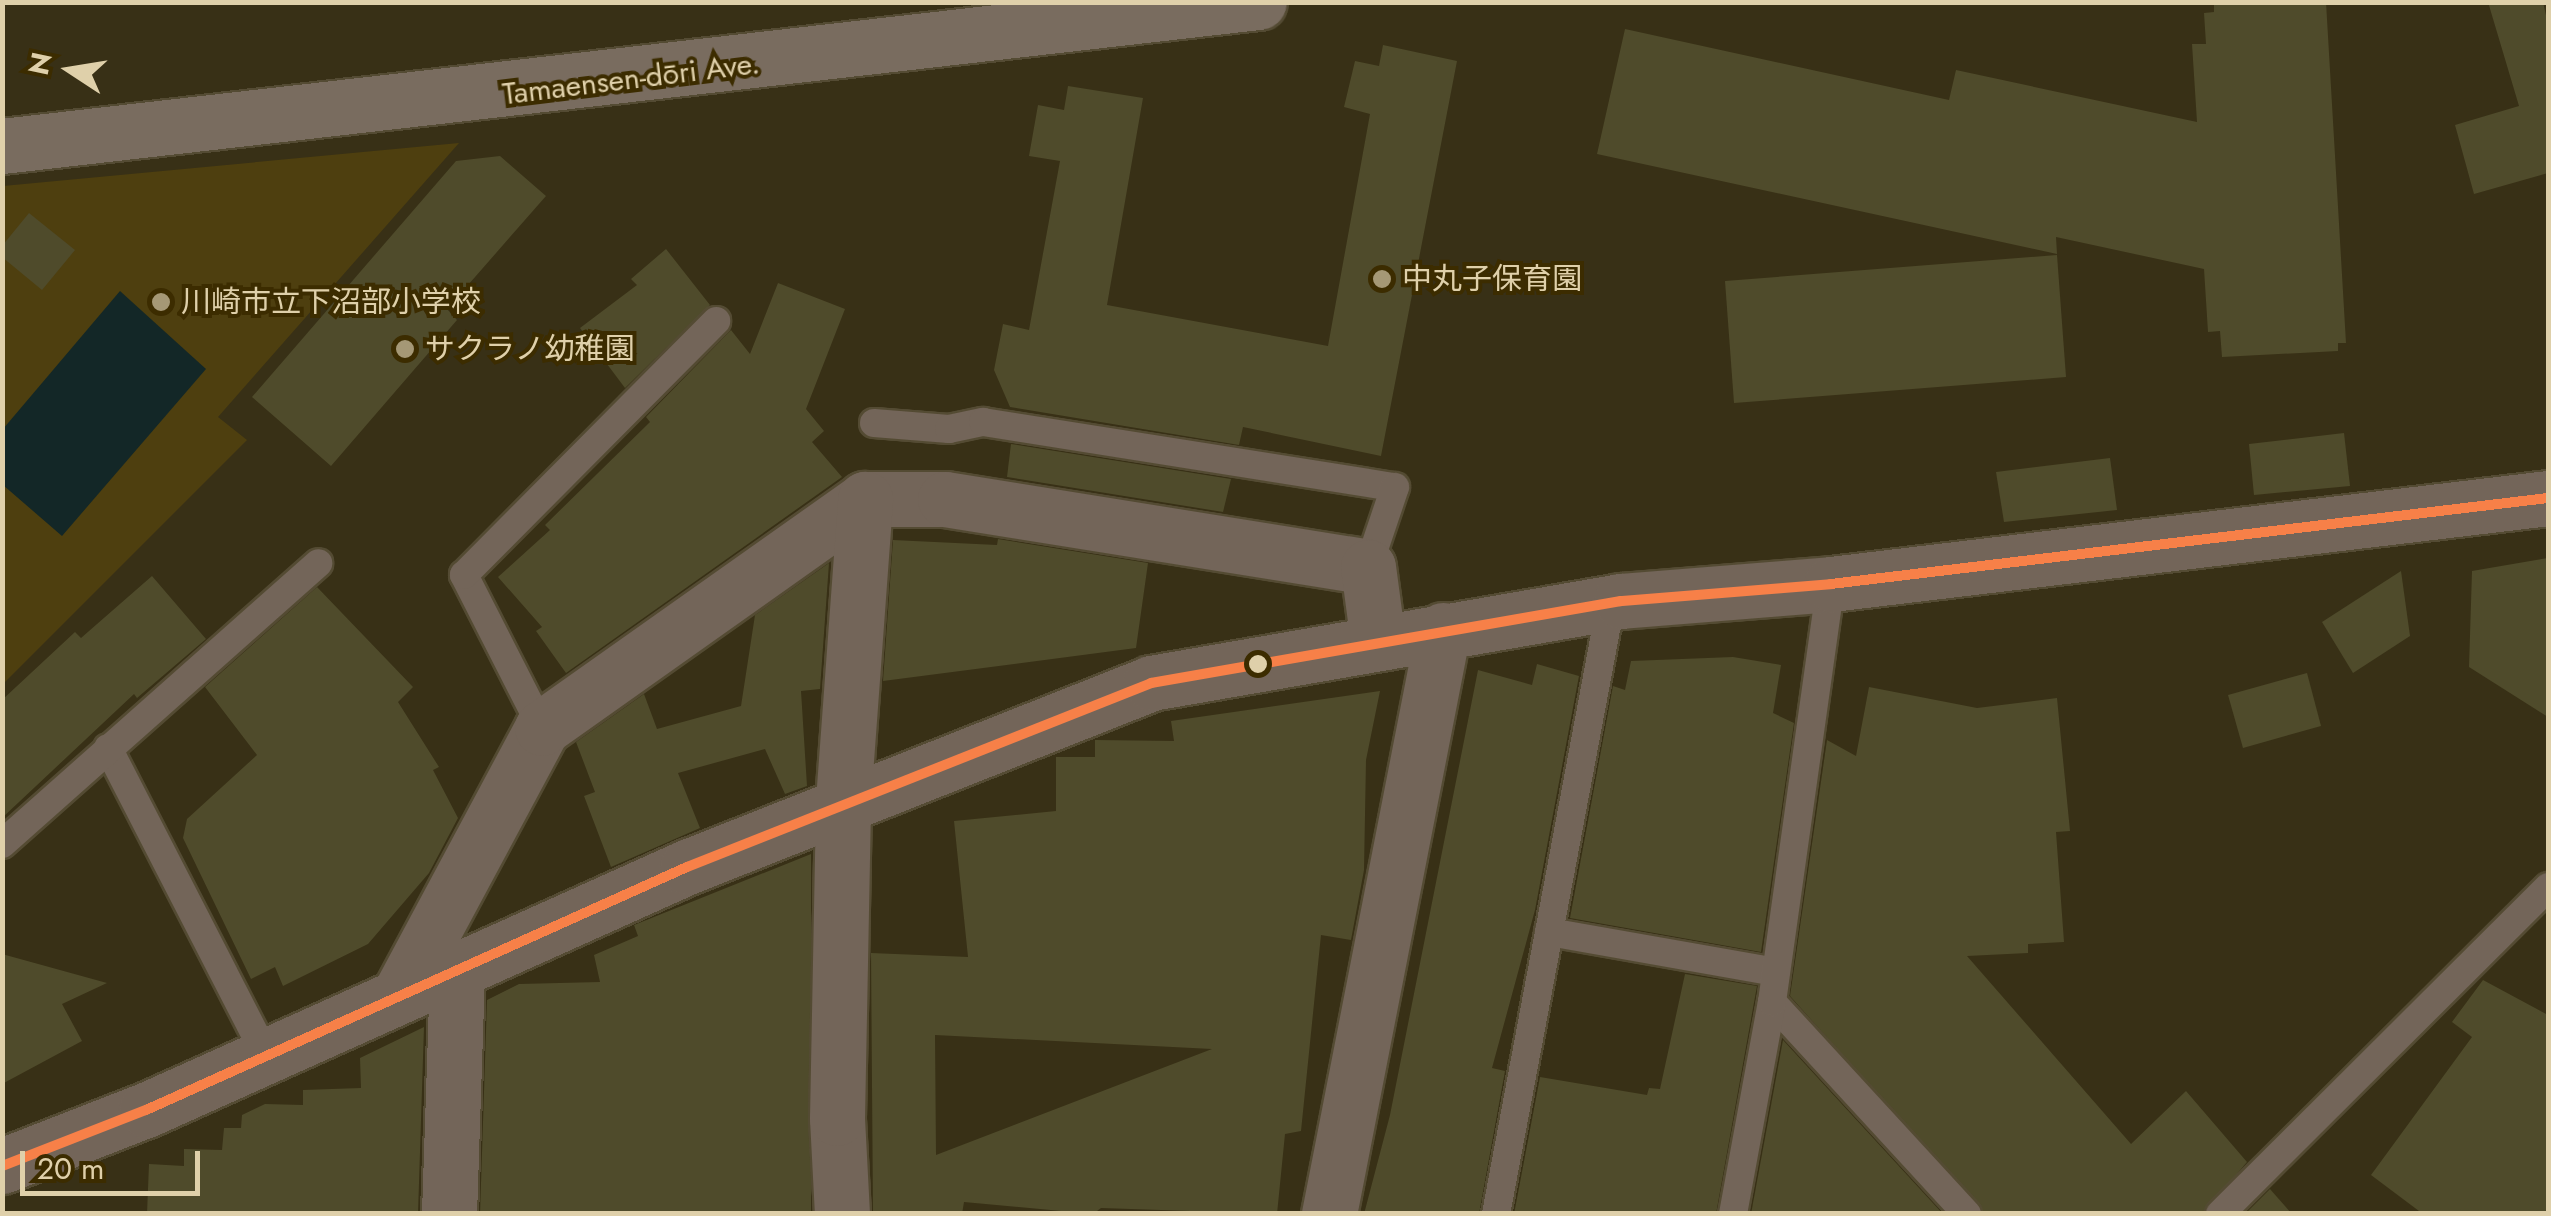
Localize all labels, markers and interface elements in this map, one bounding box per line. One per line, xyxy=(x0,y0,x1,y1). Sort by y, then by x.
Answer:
north arrow xyxy=(20,20,120,120)
street label: Tamaensen-dōri Ave. xyxy=(500,45,762,113)
text: N xyxy=(18,49,63,79)
place label: 中丸子保育園 xyxy=(1402,261,1582,297)
marker: 中丸子保育園 xyxy=(1371,268,1393,290)
place label: 川崎市立下沼部小学校 xyxy=(181,284,481,320)
marker: 川崎市立下沼部小学校 xyxy=(150,291,172,313)
place label: サクラノ幼稚園 xyxy=(425,331,635,367)
marker: サクラノ幼稚園 xyxy=(394,338,416,360)
unlabelled marker xyxy=(1248,654,1268,674)
scale bar xyxy=(25,1131,205,1193)
text: 20 m xyxy=(37,1147,104,1190)

